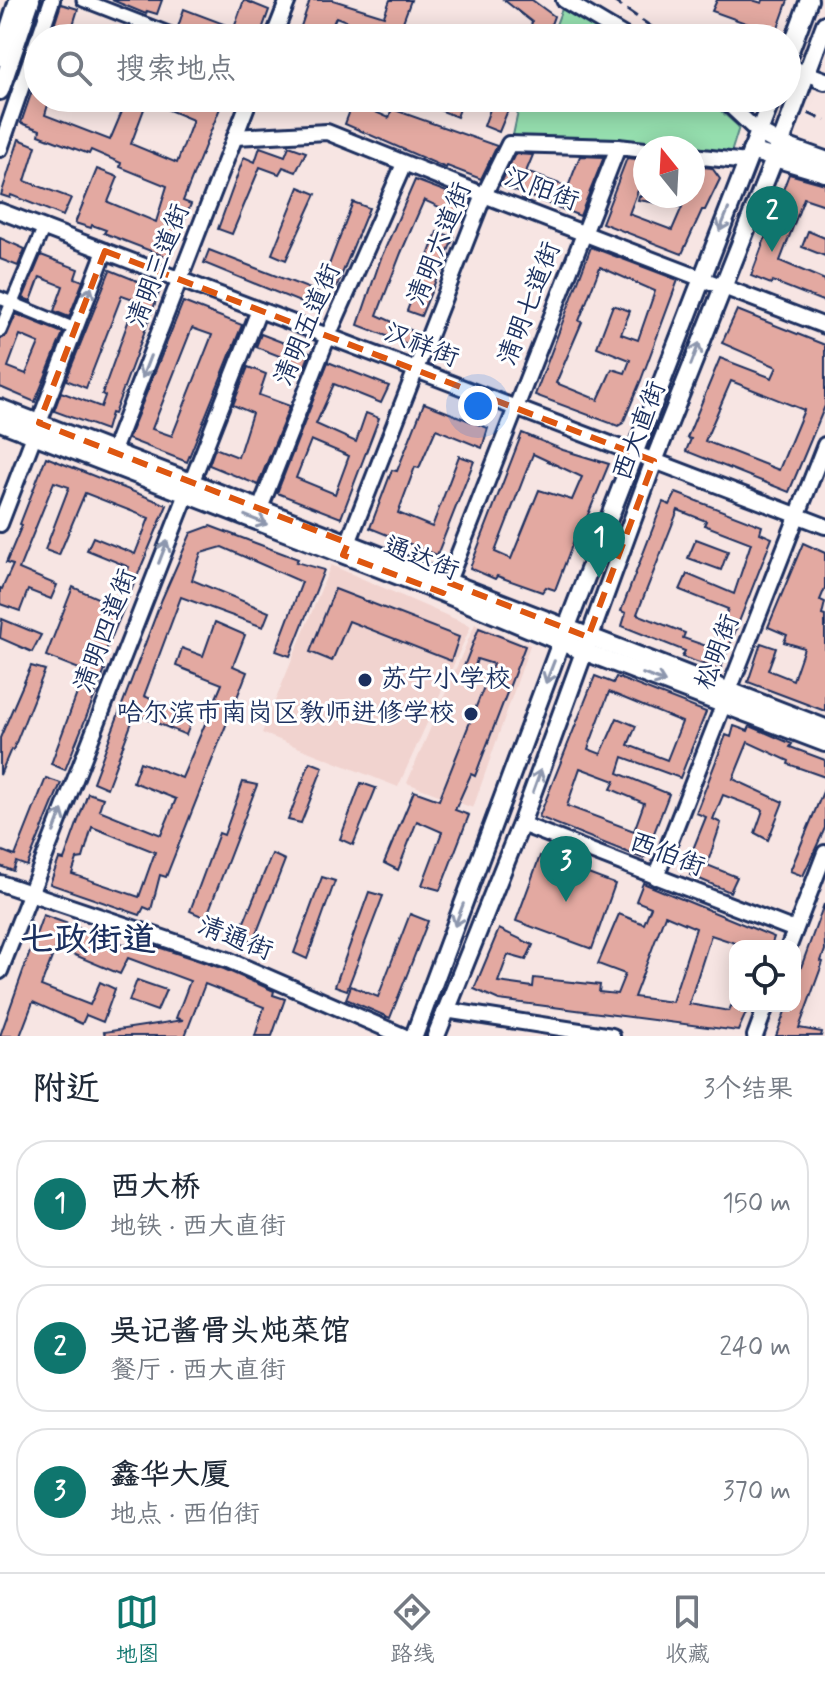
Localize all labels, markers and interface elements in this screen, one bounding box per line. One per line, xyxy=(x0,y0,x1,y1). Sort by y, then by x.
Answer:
search box xyxy=(24,24,801,112)
icon: search xyxy=(52,46,96,90)
text: 搜索地点 xyxy=(116,50,236,89)
north arrow xyxy=(633,136,705,208)
street label: 汉阳街 xyxy=(499,161,583,219)
street label: 清明六道街 xyxy=(400,177,480,311)
pin: 2 xyxy=(746,186,798,252)
street label: 清明三道街 xyxy=(120,199,198,333)
one-way arrow xyxy=(716,207,730,232)
street label: 清明七道街 xyxy=(491,237,569,371)
street label: 清明五道街 xyxy=(267,259,349,391)
one-way arrow xyxy=(81,286,95,310)
street label: 汉祥街 xyxy=(378,316,464,376)
one-way arrow xyxy=(689,342,704,367)
one-way arrow xyxy=(138,354,152,379)
street label: 西大直街 xyxy=(605,376,675,486)
your location xyxy=(458,386,498,426)
pin: 1 xyxy=(573,512,625,578)
one-way arrow xyxy=(243,514,268,528)
street label: 通达街 xyxy=(378,529,464,589)
one-way arrow xyxy=(156,540,171,565)
street label: 清明四道街 xyxy=(67,564,145,698)
street label: 松明街 xyxy=(688,609,748,695)
one-way arrow xyxy=(542,659,557,684)
place label: 苏宁小学校 xyxy=(381,663,511,697)
marker: 苏宁小学校 xyxy=(356,671,374,689)
one-way arrow xyxy=(641,672,665,686)
place label: 哈尔滨市南岗区教师进修学校 xyxy=(117,697,455,731)
marker: 哈尔滨市南岗区教师进修学校 xyxy=(462,705,480,723)
one-way arrow xyxy=(530,769,545,794)
one-way arrow xyxy=(52,809,66,834)
street label: 西伯街 xyxy=(624,825,710,885)
pin: 3 xyxy=(540,836,592,902)
one-way arrow xyxy=(451,902,465,927)
street label: 清通街 xyxy=(192,909,278,969)
district label: 七政街道 xyxy=(20,918,156,963)
map controls xyxy=(729,940,801,1012)
button: locate xyxy=(729,940,801,1012)
text: 附近 xyxy=(32,1067,100,1112)
text: 3个结果 xyxy=(703,1073,793,1107)
text: 西大桥 xyxy=(110,1168,200,1207)
text: 1 xyxy=(54,1187,66,1221)
text: 150 m xyxy=(722,1187,791,1221)
text: 地铁 · 西大直街 xyxy=(110,1210,286,1244)
text: 吴记酱骨头炖菜馆 xyxy=(110,1312,350,1351)
text: 2 xyxy=(54,1331,66,1365)
text: 240 m xyxy=(719,1331,791,1365)
text: 餐厅 · 西大直街 xyxy=(110,1354,286,1388)
text: 鑫华大厦 xyxy=(110,1456,230,1495)
text: 3 xyxy=(54,1475,66,1509)
text: 370 m xyxy=(723,1475,791,1509)
text: 地点 · 西伯街 xyxy=(110,1498,260,1532)
tab: 地图 xyxy=(115,1590,160,1669)
tab: 路线 xyxy=(390,1590,435,1669)
tab: 收藏 xyxy=(665,1590,710,1669)

